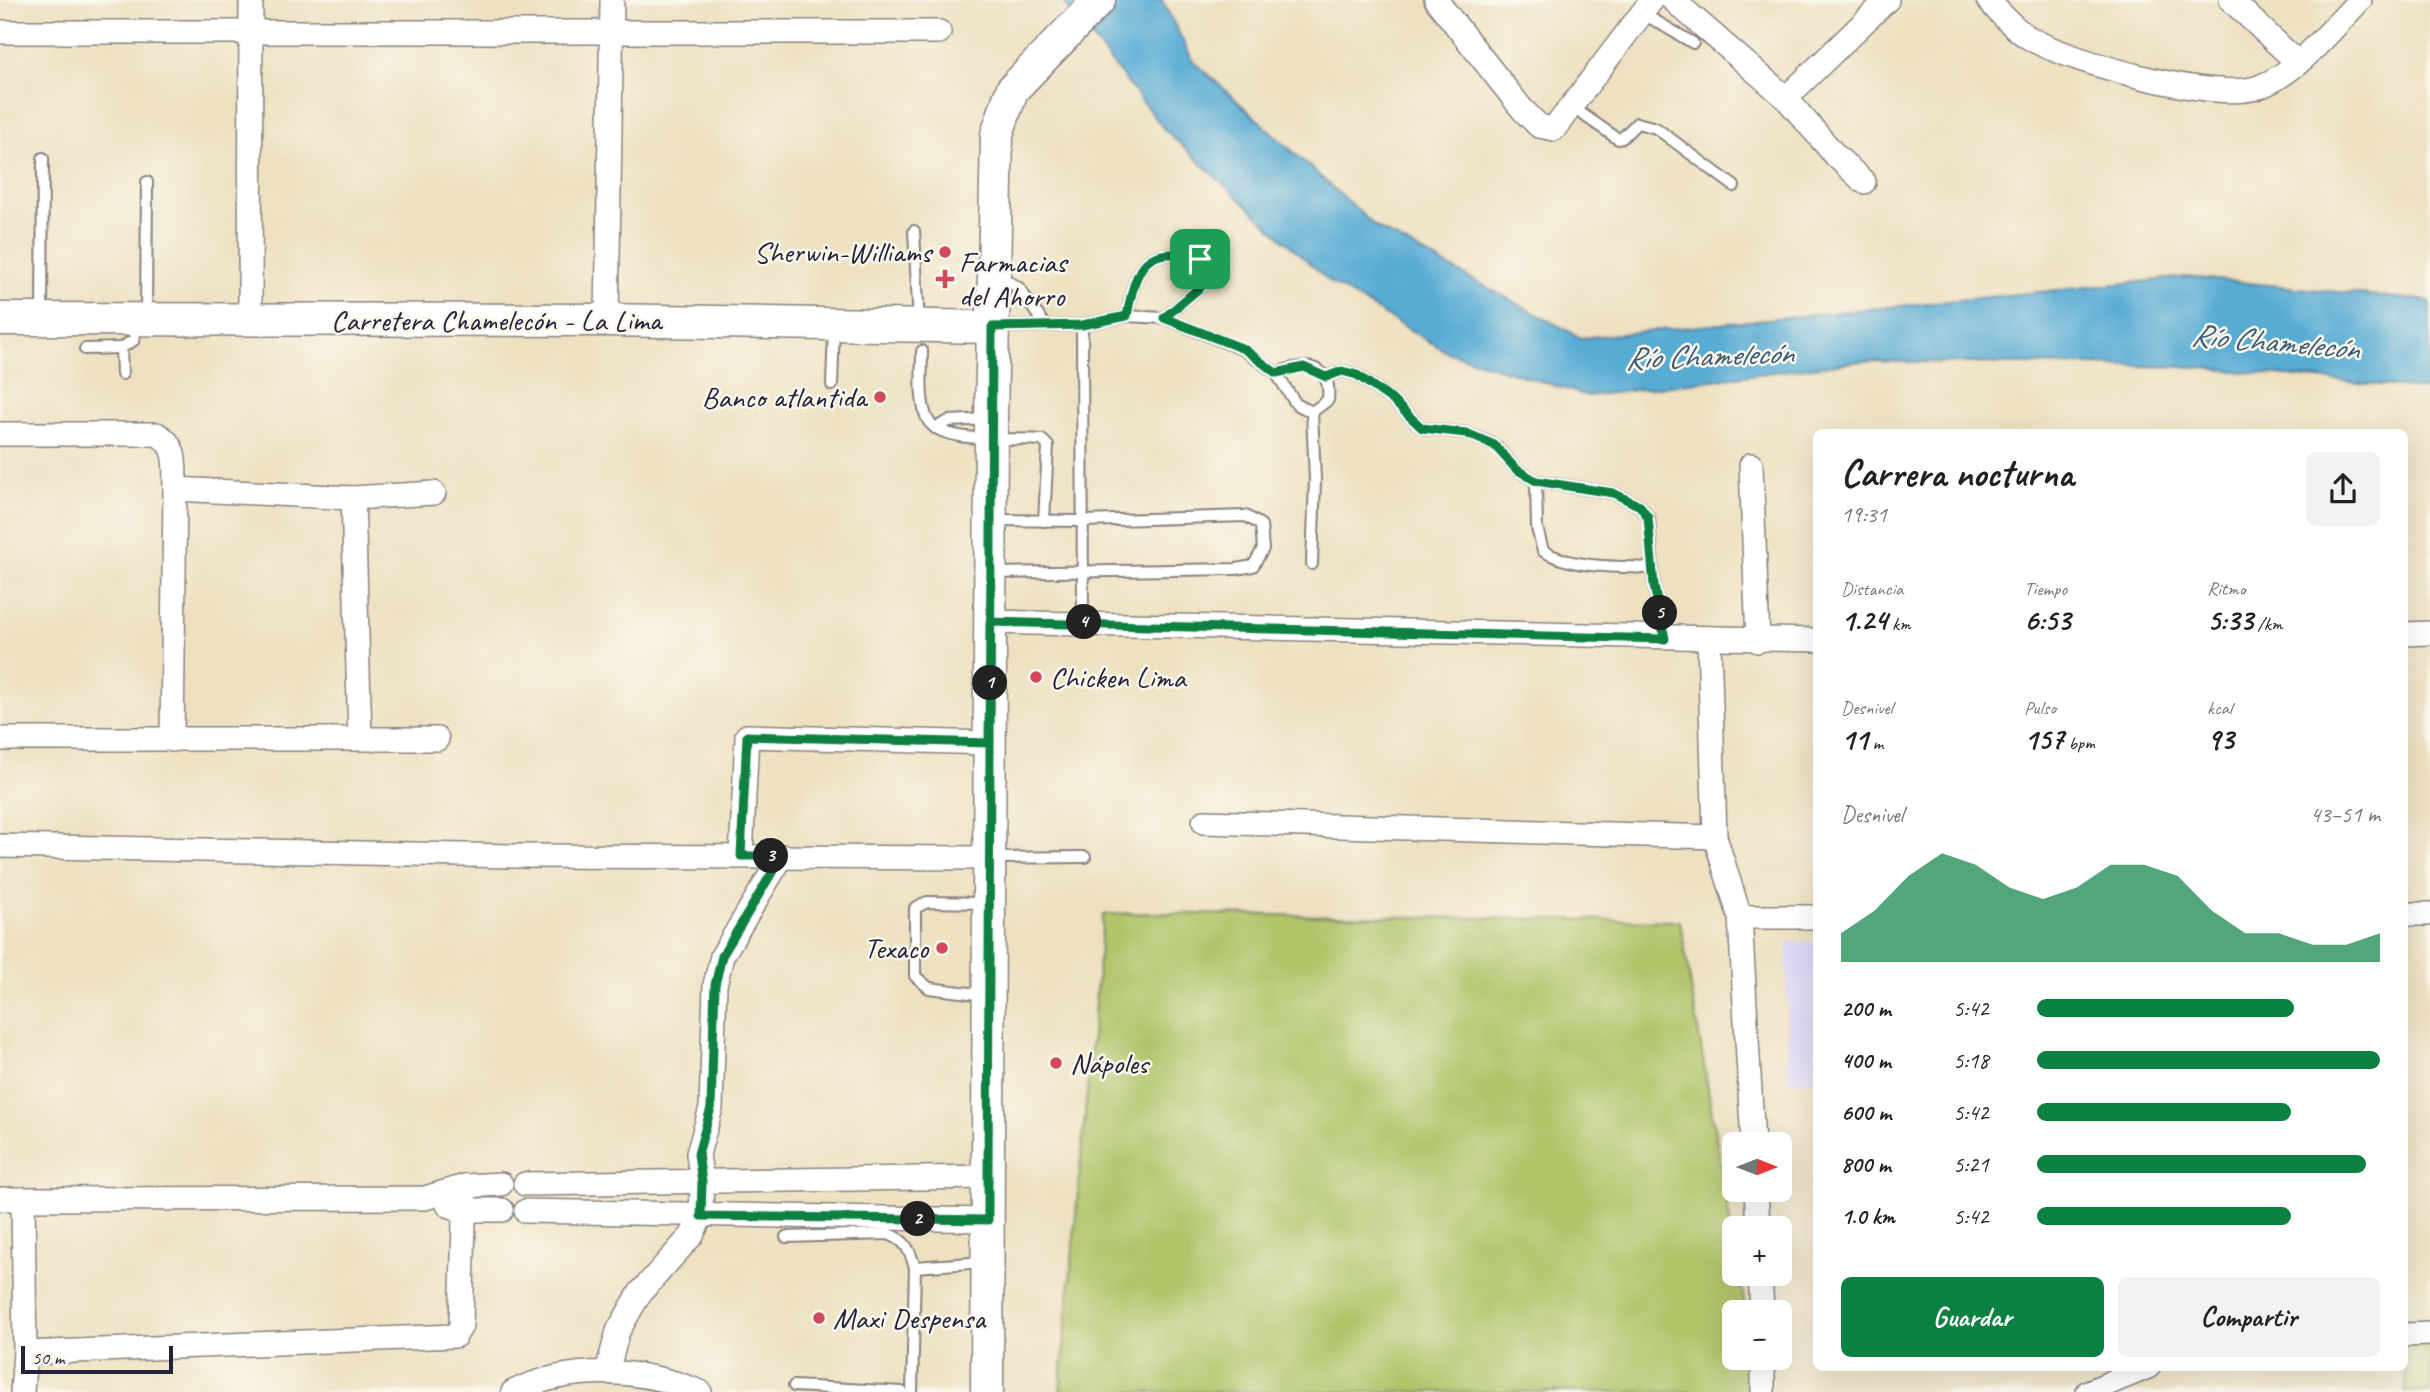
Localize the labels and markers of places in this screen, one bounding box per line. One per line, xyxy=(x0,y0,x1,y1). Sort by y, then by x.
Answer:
pin xyxy=(1170,229,1230,289)
place label: Sherwin-Williams xyxy=(754,233,934,271)
place label: Farmacias del Ahorro xyxy=(959,243,1069,315)
marker: Sherwin-Williams xyxy=(937,244,953,260)
marker: Farmacias del Ahorro xyxy=(937,271,953,287)
place label: Banco atlantida xyxy=(702,378,869,416)
marker: Banco atlantida xyxy=(872,389,888,405)
pin: 5 xyxy=(1642,596,1678,630)
pin: 4 xyxy=(1066,604,1102,640)
place label: Chicken Lima xyxy=(1050,658,1187,696)
pin: 1 xyxy=(972,666,1007,700)
marker: Chicken Lima xyxy=(1028,669,1044,685)
pin: 3 xyxy=(754,838,788,874)
place label: Texaco xyxy=(864,929,929,967)
marker: Texaco xyxy=(934,940,950,956)
place label: Nápoles xyxy=(1070,1044,1151,1082)
marker: Nápoles xyxy=(1048,1055,1064,1071)
pin: 2 xyxy=(900,1202,936,1236)
place label: Maxi Despensa xyxy=(833,1299,987,1337)
marker: Maxi Despensa xyxy=(811,1310,827,1326)

